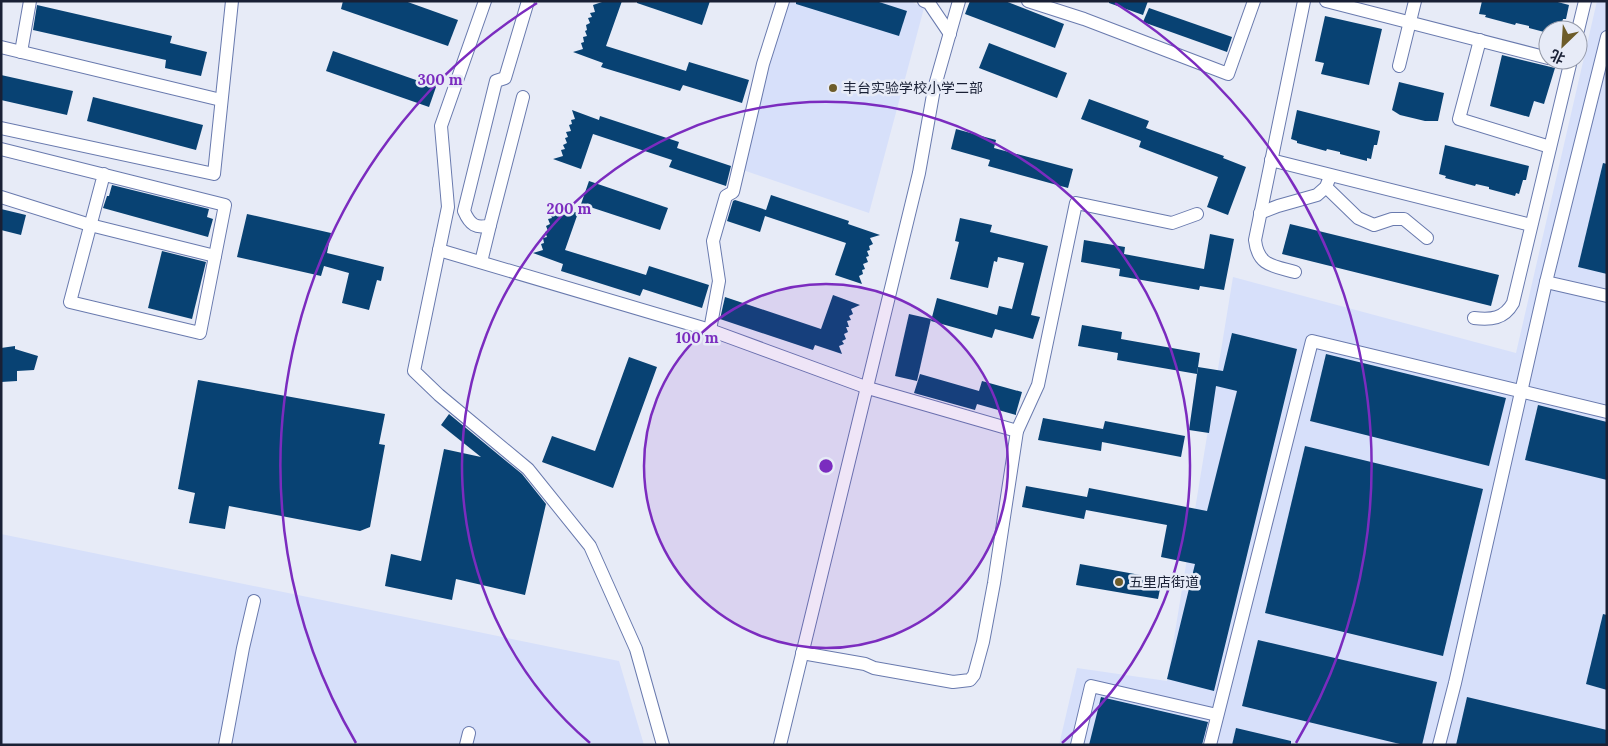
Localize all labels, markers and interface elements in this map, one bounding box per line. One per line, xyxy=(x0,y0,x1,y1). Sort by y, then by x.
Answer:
north arrow xyxy=(1538,20,1588,70)
text: 北 xyxy=(1547,46,1568,68)
text: 300 m xyxy=(417,70,463,89)
place label: 丰台实验学校小学二部 xyxy=(843,79,983,97)
marker: 丰台实验学校小学二部 xyxy=(827,82,839,94)
text: 200 m xyxy=(547,199,592,218)
text: 100 m xyxy=(676,328,719,347)
centre of rings xyxy=(817,457,835,475)
place label: 五里店街道 xyxy=(1129,573,1199,591)
marker: 五里店街道 xyxy=(1113,576,1125,588)

